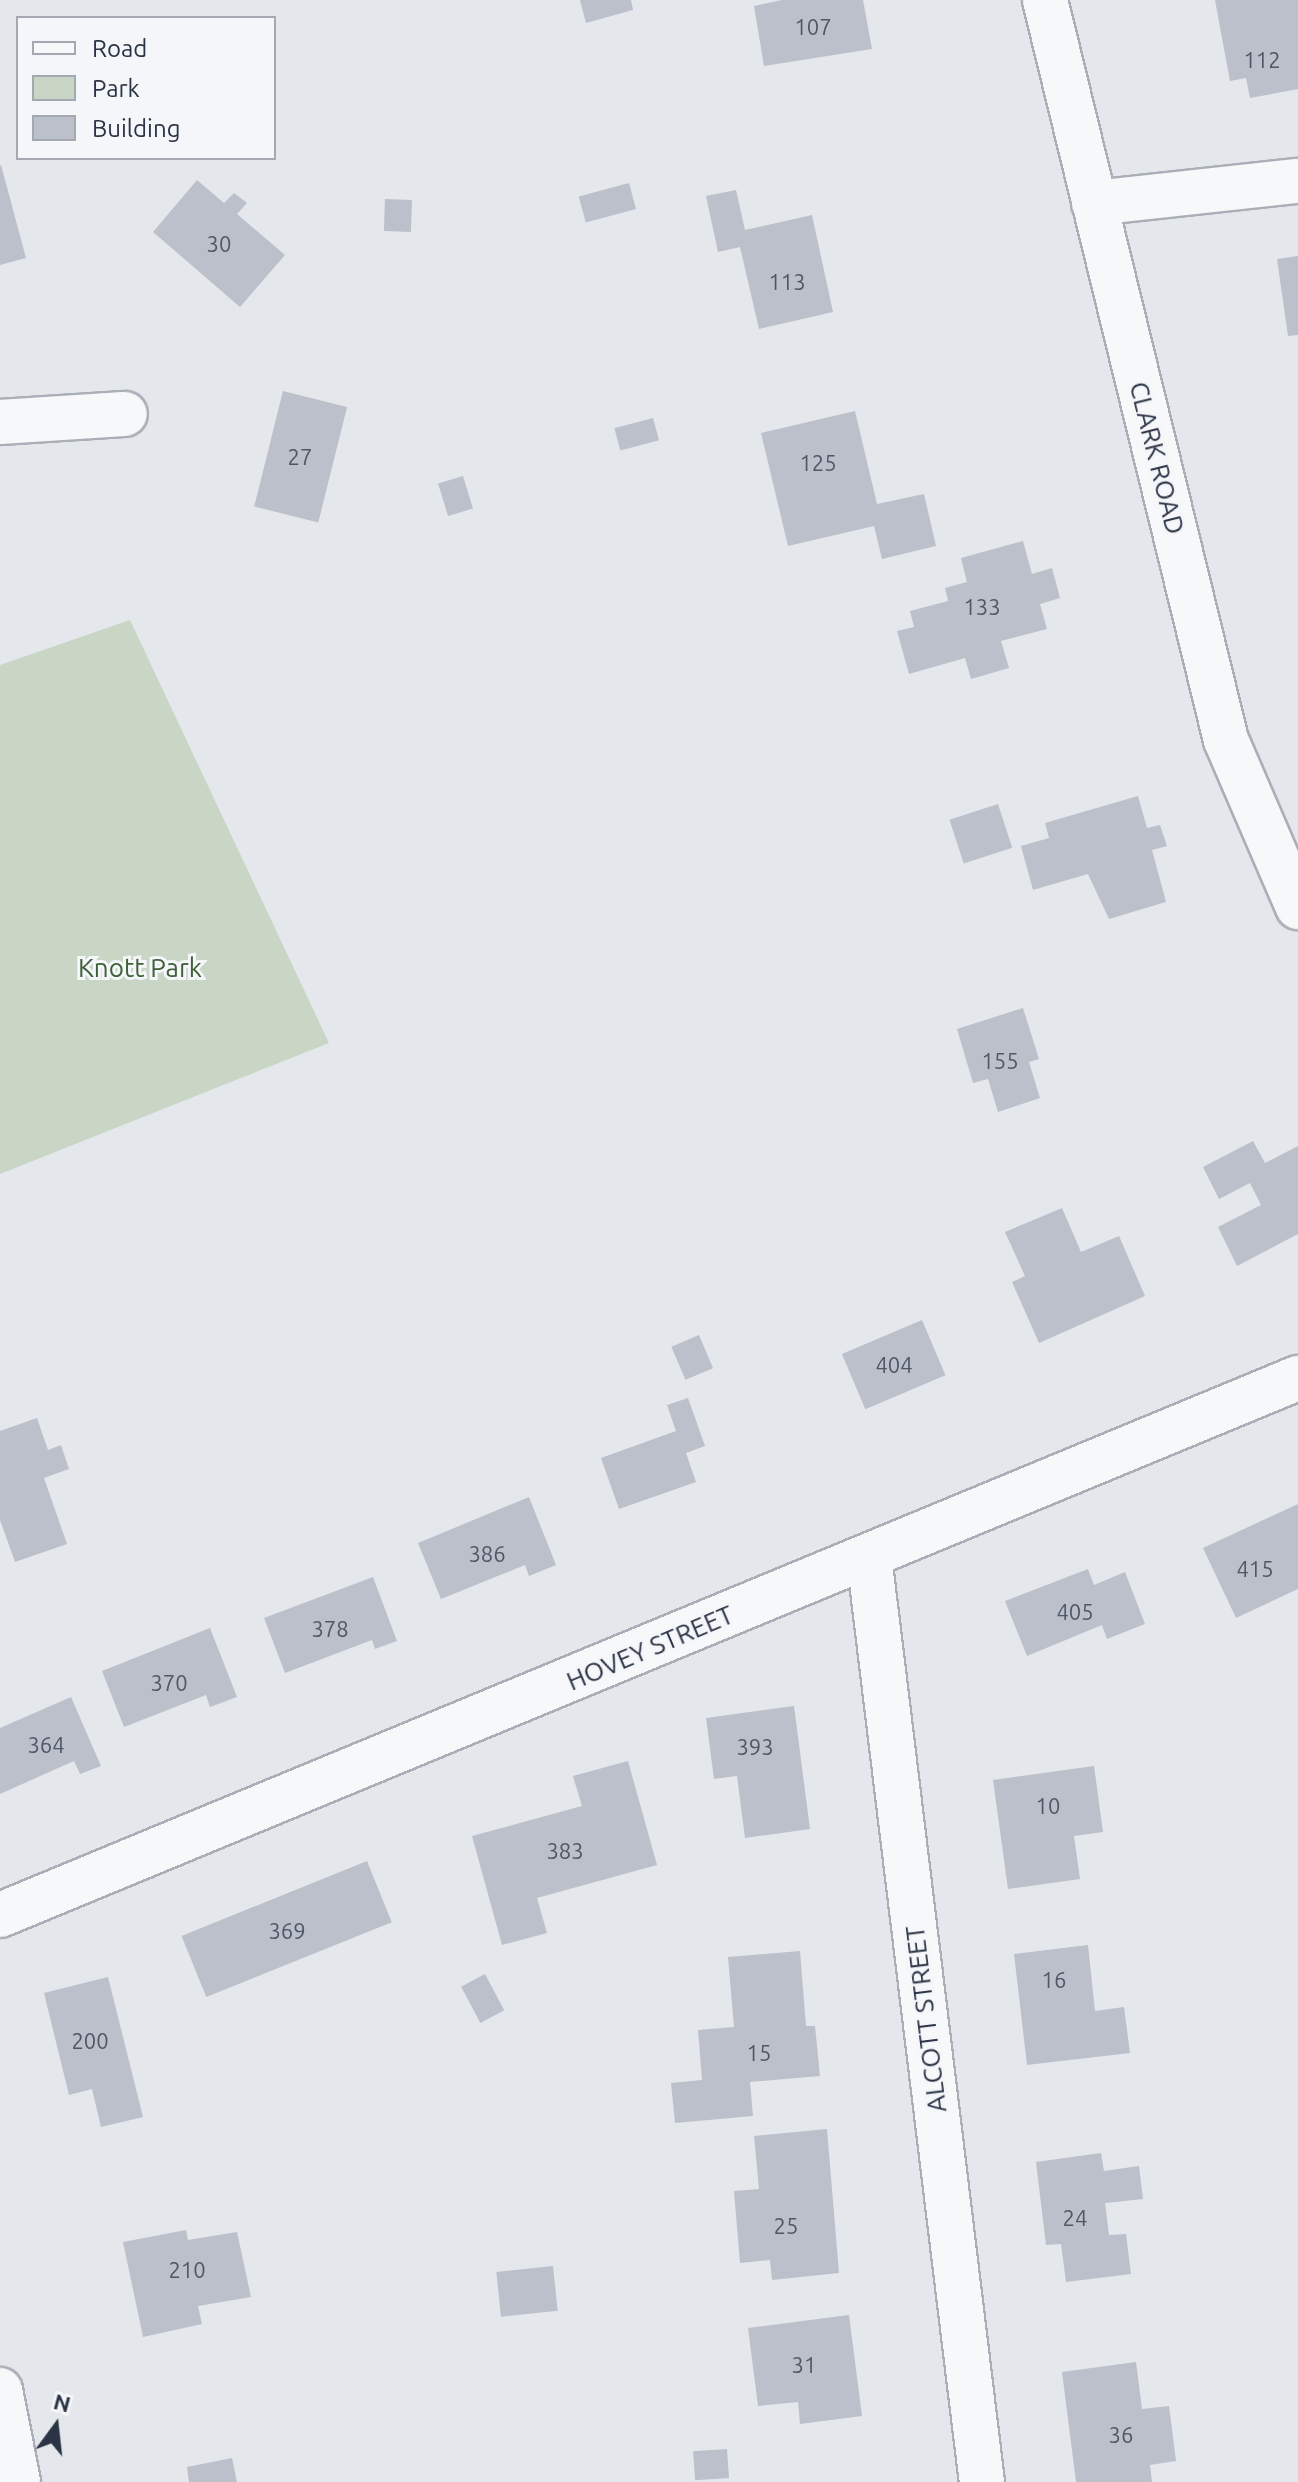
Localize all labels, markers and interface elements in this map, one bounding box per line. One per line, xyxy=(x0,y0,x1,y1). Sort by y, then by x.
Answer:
house number: 107 xyxy=(794,14,832,40)
legend xyxy=(16,16,276,160)
text: Road xyxy=(92,35,147,62)
house number: 112 xyxy=(1243,47,1281,73)
text: Park xyxy=(92,75,140,102)
text: Building xyxy=(92,115,180,142)
house number: 30 xyxy=(207,231,231,257)
house number: 113 xyxy=(768,269,806,295)
street label: CLARK ROAD xyxy=(1123,378,1191,538)
house number: 27 xyxy=(288,444,312,470)
house number: 125 xyxy=(799,450,837,476)
house number: 133 xyxy=(963,594,1001,620)
park label: Knott Park xyxy=(78,952,202,984)
house number: 155 xyxy=(981,1048,1019,1074)
house number: 404 xyxy=(875,1352,913,1378)
house number: 386 xyxy=(468,1541,506,1567)
house number: 415 xyxy=(1236,1556,1274,1582)
street label: HOVEY STREET xyxy=(562,1599,738,1697)
house number: 405 xyxy=(1056,1599,1094,1625)
house number: 378 xyxy=(311,1616,349,1642)
house number: 370 xyxy=(150,1670,188,1696)
house number: 364 xyxy=(27,1732,65,1758)
house number: 393 xyxy=(736,1734,774,1760)
house number: 10 xyxy=(1036,1793,1060,1819)
house number: 383 xyxy=(546,1838,584,1864)
house number: 369 xyxy=(268,1918,306,1944)
street label: ALCOTT STREET xyxy=(899,1924,953,2114)
house number: 16 xyxy=(1042,1967,1066,1993)
house number: 200 xyxy=(71,2028,109,2054)
house number: 15 xyxy=(747,2040,771,2066)
house number: 24 xyxy=(1063,2205,1087,2231)
house number: 25 xyxy=(774,2213,798,2239)
house number: 210 xyxy=(168,2257,206,2283)
house number: 31 xyxy=(792,2352,816,2378)
north arrow xyxy=(16,2386,96,2466)
text: N xyxy=(51,2388,73,2417)
house number: 36 xyxy=(1109,2422,1133,2448)

